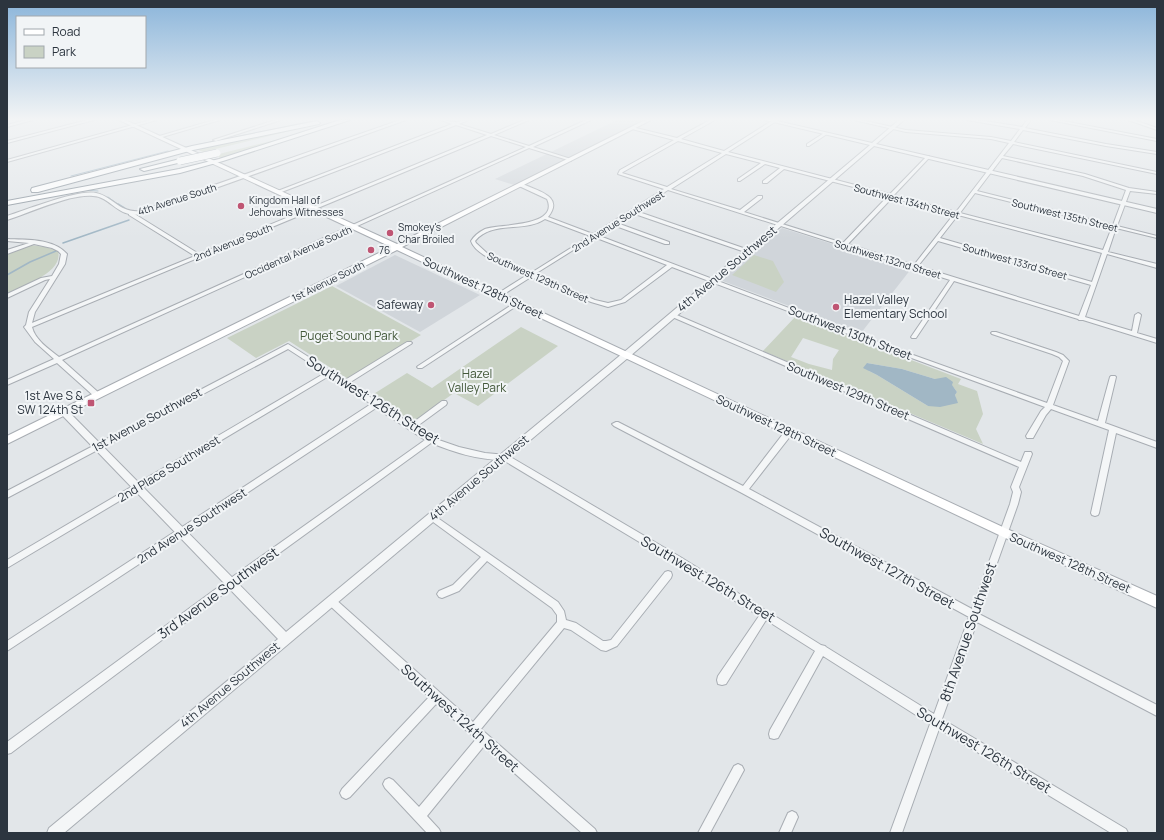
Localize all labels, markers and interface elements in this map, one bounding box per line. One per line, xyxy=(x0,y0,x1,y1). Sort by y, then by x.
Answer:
legend xyxy=(16,16,146,68)
text: Road xyxy=(52,23,80,40)
text: Park xyxy=(52,43,77,60)
street label: 4th Avenue South xyxy=(136,180,218,218)
street label: Southwest 134th Street xyxy=(852,180,962,222)
street label: 2nd Avenue Southwest xyxy=(569,187,667,255)
place label: Kingdom Hall of Jehovahs Witnesses xyxy=(249,193,344,219)
street label: Southwest 135th Street xyxy=(1010,195,1120,235)
marker: Kingdom Hall of Jehovahs Witnesses xyxy=(236,201,246,211)
street label: 2nd Avenue South xyxy=(192,220,274,264)
place label: Smokey's Char Broiled xyxy=(398,220,454,246)
street label: Occidental Avenue South xyxy=(242,222,354,282)
street label: 4th Avenue Southwest xyxy=(673,222,780,315)
marker: Smokey's Char Broiled xyxy=(385,228,395,238)
street label: Southwest 132nd Street xyxy=(833,236,943,282)
street label: Southwest 133rd Street xyxy=(961,239,1069,283)
place label: 76 xyxy=(379,243,390,257)
marker: 76 xyxy=(366,245,376,255)
street label: Southwest 129th Street xyxy=(485,248,591,306)
street label: Southwest 128th Street xyxy=(420,252,546,323)
street label: 1st Avenue South xyxy=(289,257,367,305)
place label: Hazel Valley Elementary School xyxy=(844,291,947,322)
place label: Safeway xyxy=(377,296,424,313)
marker: Safeway xyxy=(426,300,436,310)
street label: Southwest 130th Street xyxy=(786,301,915,364)
marker: Hazel Valley Elementary School xyxy=(831,302,841,312)
park label: Puget Sound Park xyxy=(300,327,399,344)
street label: Southwest 126th Street xyxy=(303,351,444,449)
street label: Southwest 129th Street xyxy=(784,357,912,424)
park label: Hazel Valley Park xyxy=(448,365,507,396)
street label: 1st Avenue Southwest xyxy=(89,383,205,456)
place label: 1st Ave S & SW 124th St xyxy=(17,387,83,418)
street label: Southwest 128th Street xyxy=(713,390,839,461)
marker: 1st Ave S & SW 124th St xyxy=(86,398,96,408)
street label: 2nd Place Southwest xyxy=(114,431,223,506)
street label: 4th Avenue Southwest xyxy=(425,431,532,524)
street label: 2nd Avenue Southwest xyxy=(134,484,250,567)
street label: Southwest 127th Street xyxy=(816,522,959,613)
street label: Southwest 128th Street xyxy=(1007,528,1134,597)
street label: Southwest 126th Street xyxy=(638,531,779,626)
street label: 3rd Avenue Southwest xyxy=(153,542,282,643)
street label: 8th Avenue Southwest xyxy=(935,559,1000,704)
street label: 4th Avenue Southwest xyxy=(176,638,283,731)
street label: Southwest 124th Street xyxy=(397,659,524,776)
street label: Southwest 126th Street xyxy=(914,702,1055,797)

